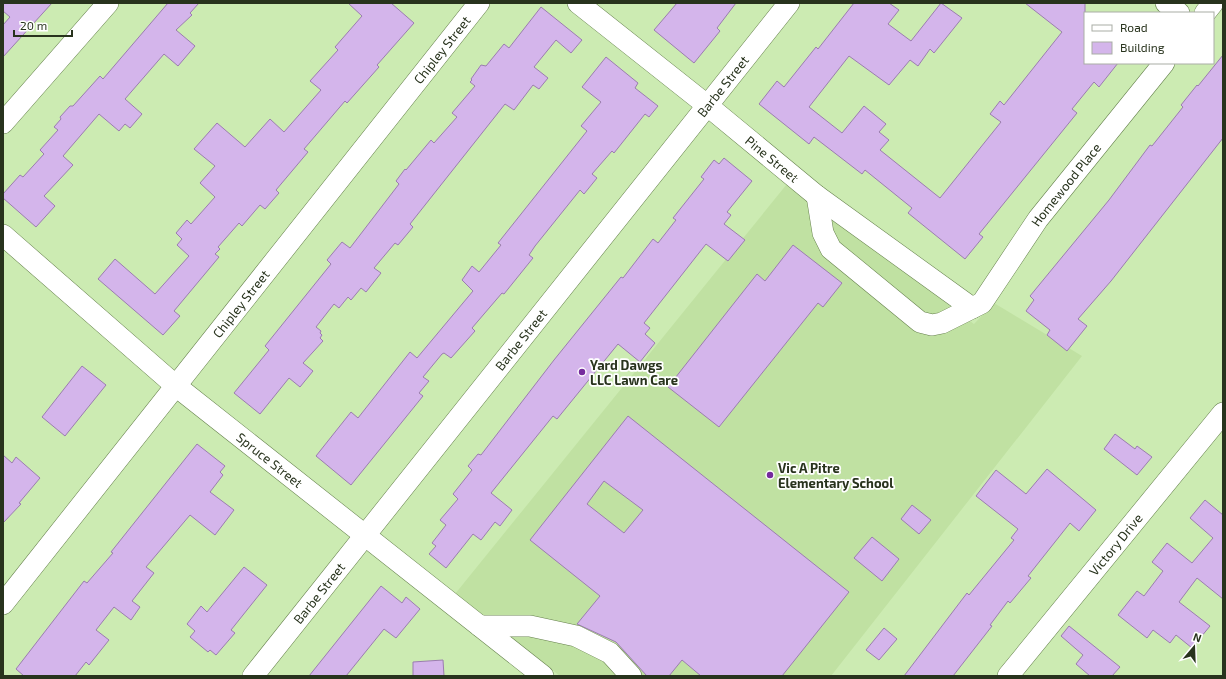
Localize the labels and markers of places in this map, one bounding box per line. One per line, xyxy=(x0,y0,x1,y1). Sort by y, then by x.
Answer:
place label: Yard Dawgs LLC Lawn Care xyxy=(590,357,678,388)
marker: Yard Dawgs LLC Lawn Care xyxy=(577,367,587,377)
place label: Vic A Pitre Elementary School xyxy=(778,460,894,491)
marker: Vic A Pitre Elementary School xyxy=(765,470,775,480)

